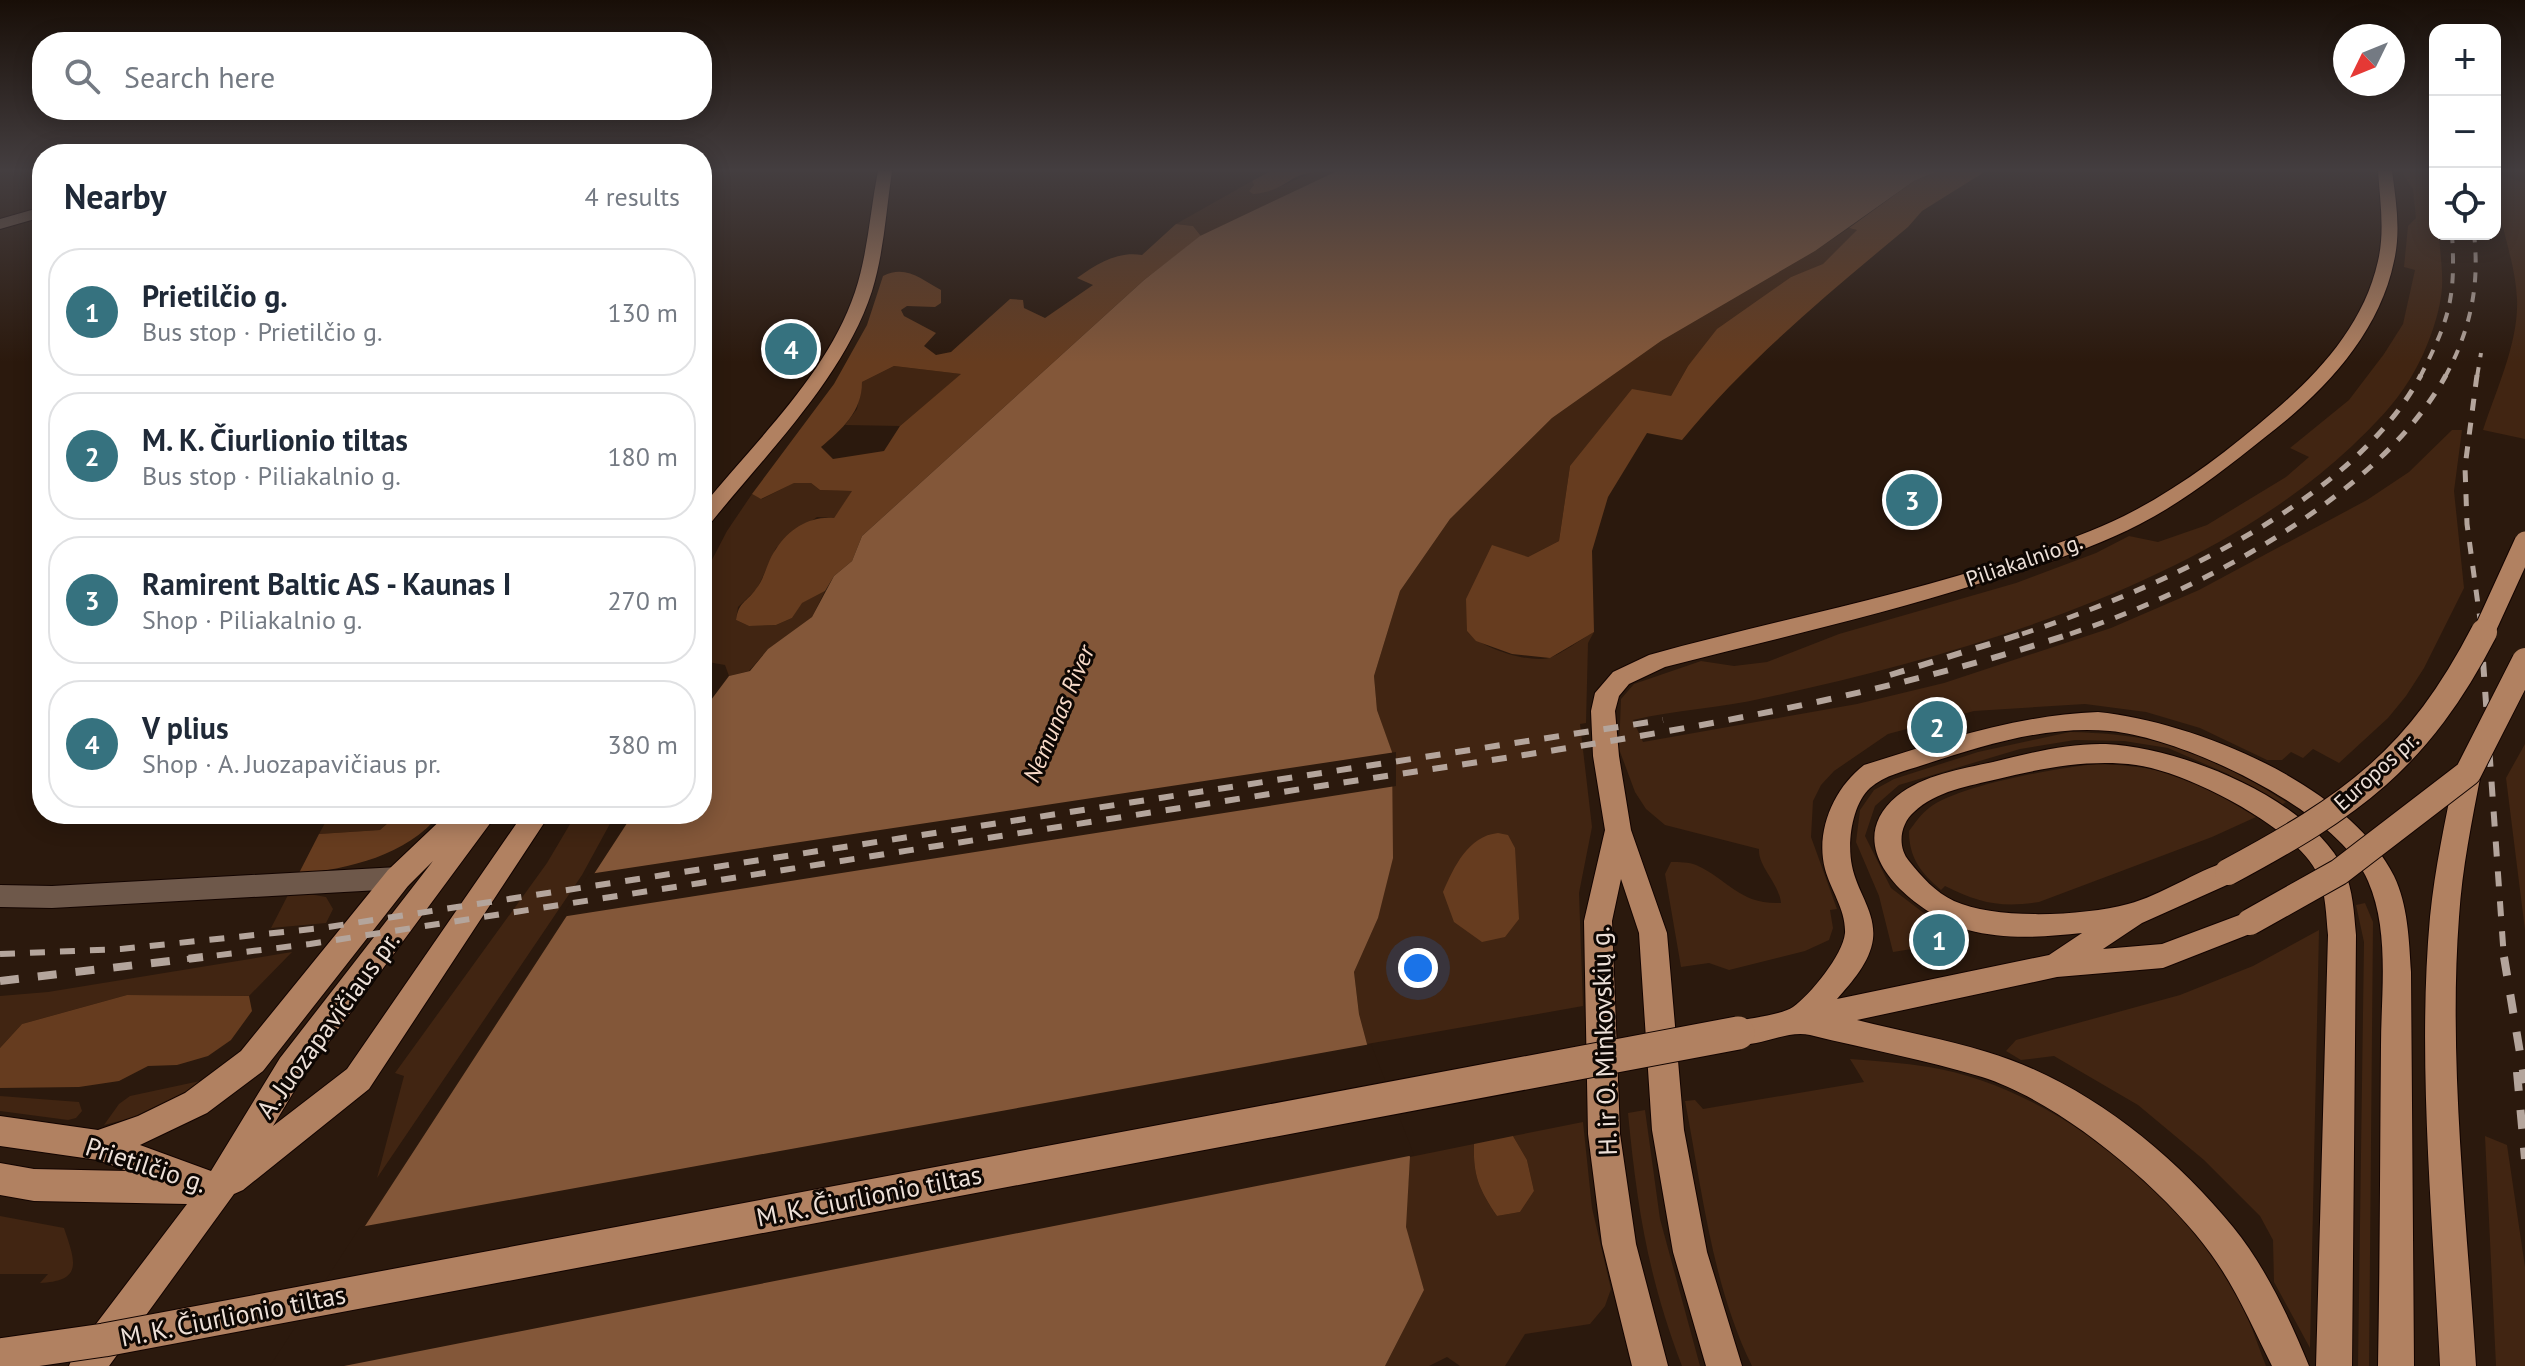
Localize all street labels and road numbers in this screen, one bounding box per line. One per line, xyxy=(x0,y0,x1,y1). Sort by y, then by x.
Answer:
street label: Piliakalnio g. xyxy=(1962,527,2086,593)
street label: Europos pr. xyxy=(2328,726,2424,816)
street label: A. Juozapavičiaus pr. xyxy=(249,925,406,1125)
street label: H. ir O. Minkovskių g. xyxy=(1583,926,1624,1156)
street label: Prietilčio g. xyxy=(82,1129,211,1200)
street label: M. K. Čiurlionio tiltas xyxy=(754,1157,984,1234)
street label: M. K. Čiurlionio tiltas xyxy=(118,1277,348,1354)

